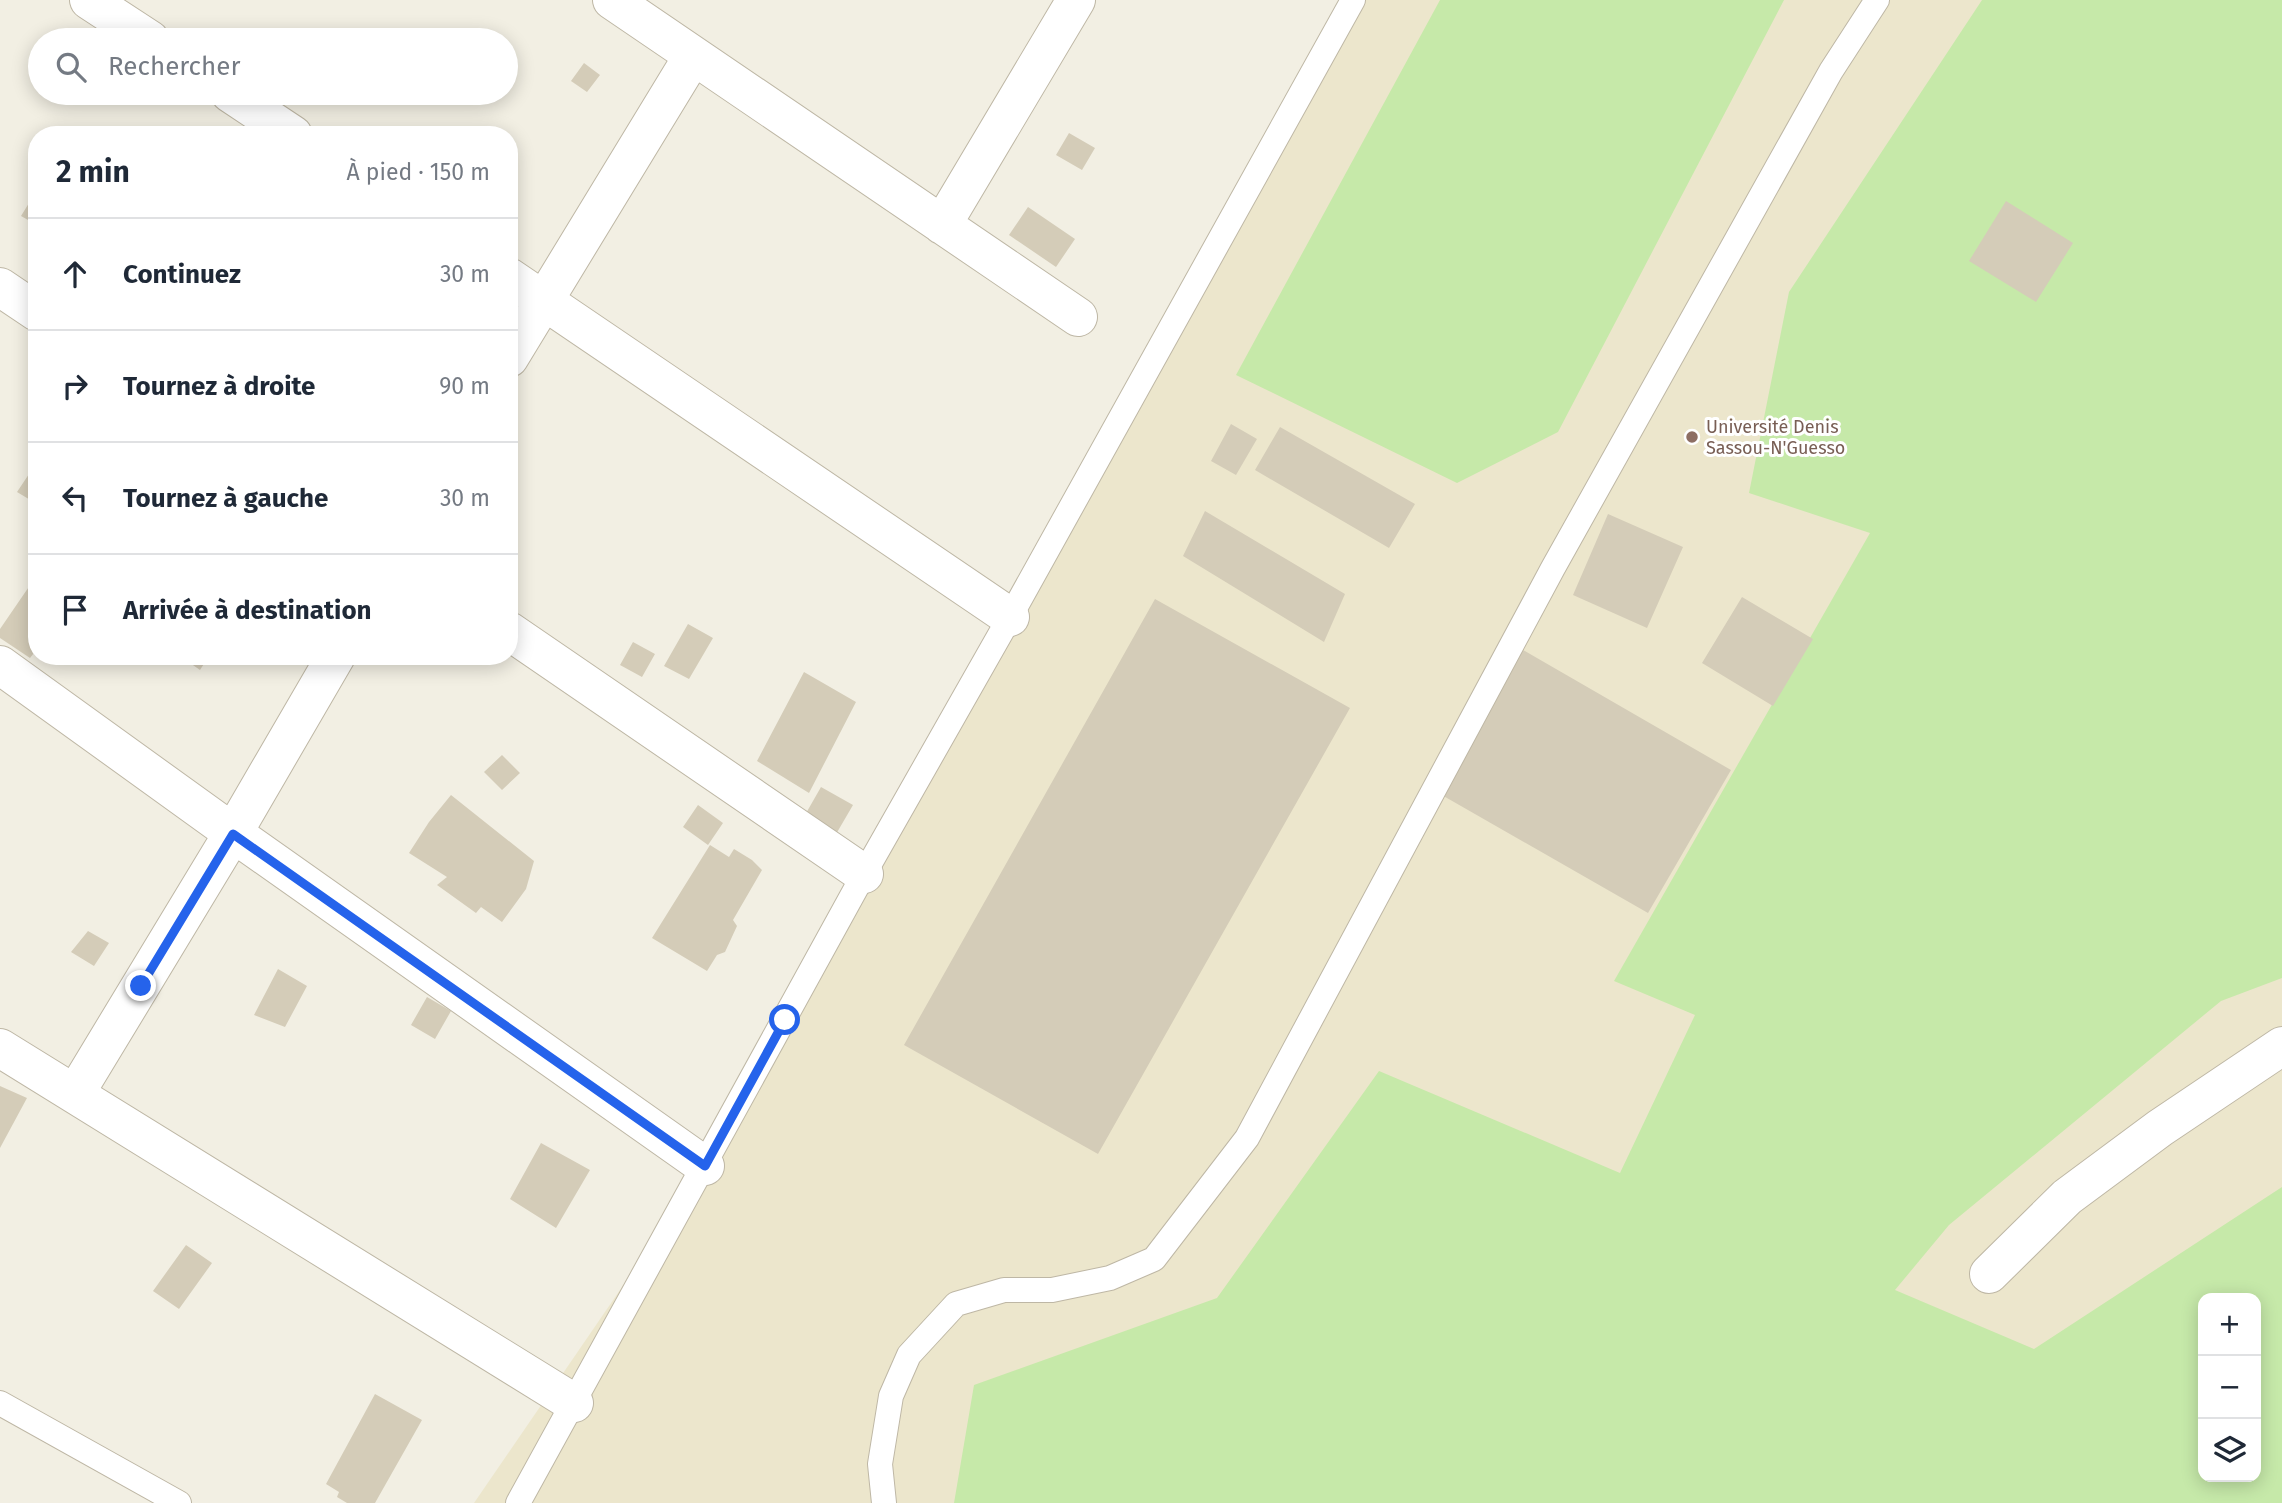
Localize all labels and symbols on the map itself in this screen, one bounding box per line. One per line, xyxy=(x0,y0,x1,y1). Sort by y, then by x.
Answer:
place label: Université Denis Sassou-N'Guesso xyxy=(1706,416,1845,459)
marker: Université Denis Sassou-N'Guesso xyxy=(1684,429,1700,445)
route end xyxy=(125,970,156,1001)
route start xyxy=(769,1004,800,1035)

